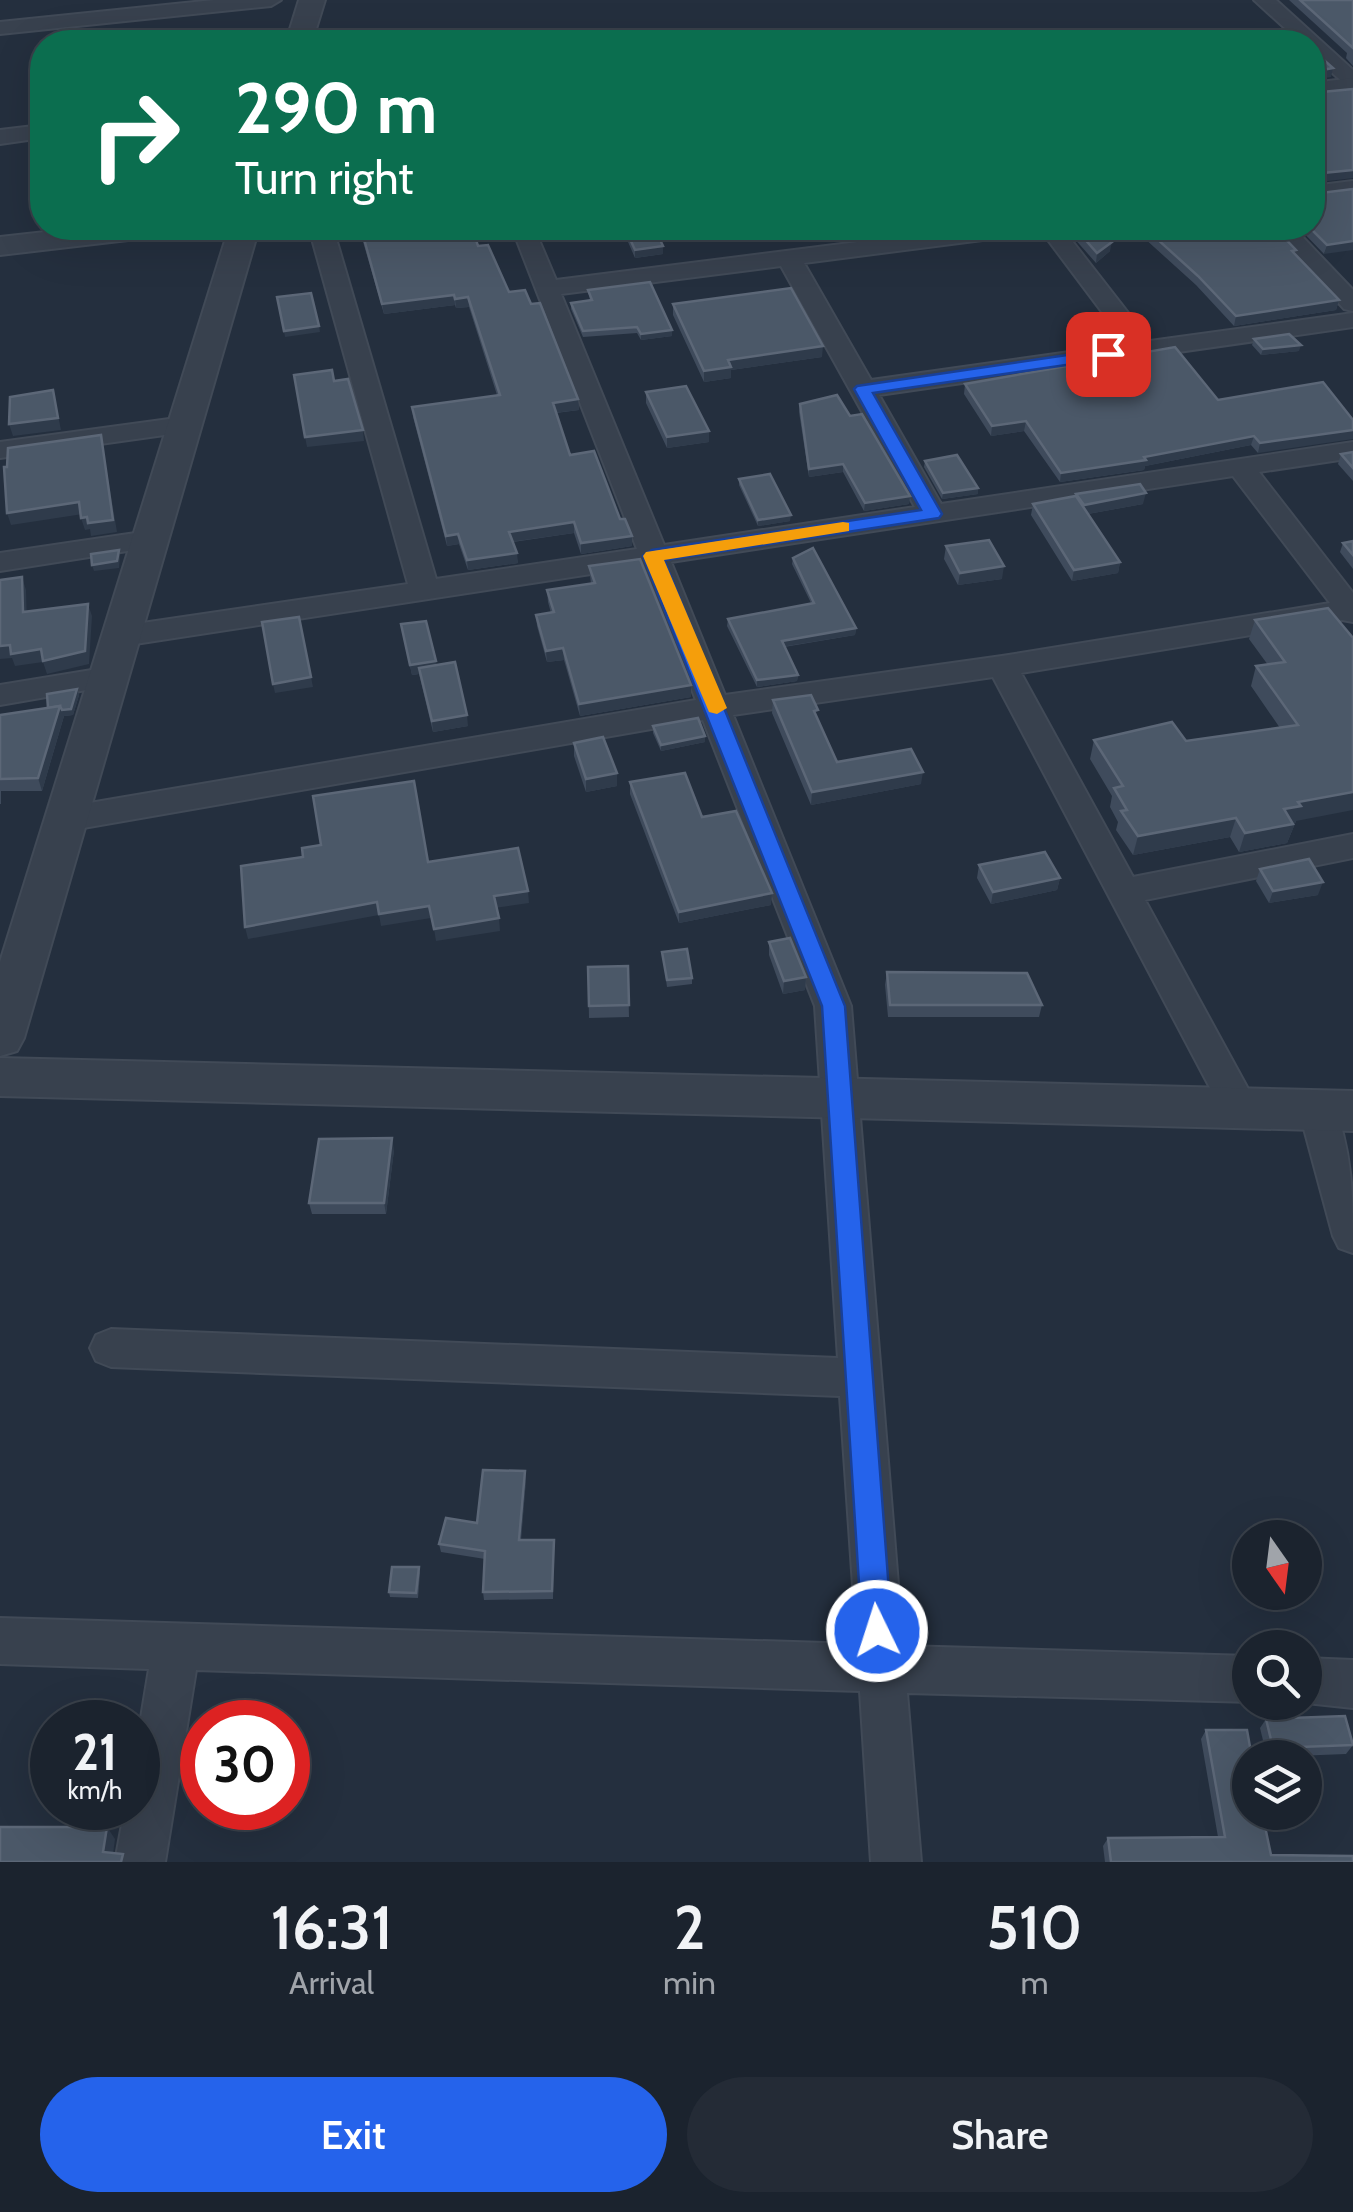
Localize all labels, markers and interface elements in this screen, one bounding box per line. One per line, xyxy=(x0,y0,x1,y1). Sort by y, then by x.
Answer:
text: 290 m xyxy=(235,65,437,151)
icon: right xyxy=(70,70,200,200)
text: Turn right xyxy=(235,151,414,205)
pin xyxy=(1066,312,1151,397)
icon: arrive xyxy=(1081,327,1136,382)
north arrow xyxy=(1232,1520,1322,1610)
map controls xyxy=(1232,1520,1322,1830)
position arrow xyxy=(825,1579,929,1683)
button: search xyxy=(1232,1630,1322,1720)
speed limit sign: 30 xyxy=(180,1700,310,1830)
text: 21 xyxy=(73,1722,117,1783)
button: layers xyxy=(1232,1740,1322,1830)
text: km/h xyxy=(68,1775,122,1805)
text: 16:31 xyxy=(271,1891,392,1964)
text: 2 xyxy=(674,1891,705,1964)
text: 510 xyxy=(987,1891,1082,1964)
text: Arrival xyxy=(289,1963,374,2002)
text: min xyxy=(663,1963,716,2002)
text: m xyxy=(1020,1963,1048,2002)
button: Exit xyxy=(40,2077,667,2192)
button: Share xyxy=(687,2077,1313,2192)

